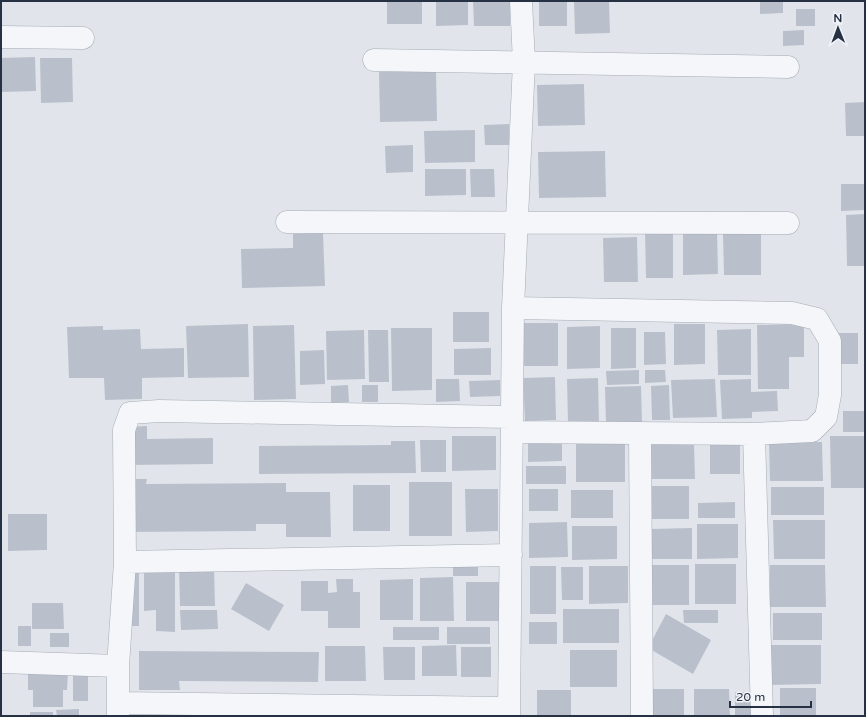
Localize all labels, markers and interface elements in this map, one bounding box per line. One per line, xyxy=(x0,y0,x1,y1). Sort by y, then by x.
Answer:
north arrow xyxy=(818,8,858,48)
text: N xyxy=(833,12,842,25)
scale bar xyxy=(730,683,811,709)
text: 20 m xyxy=(736,690,765,704)

